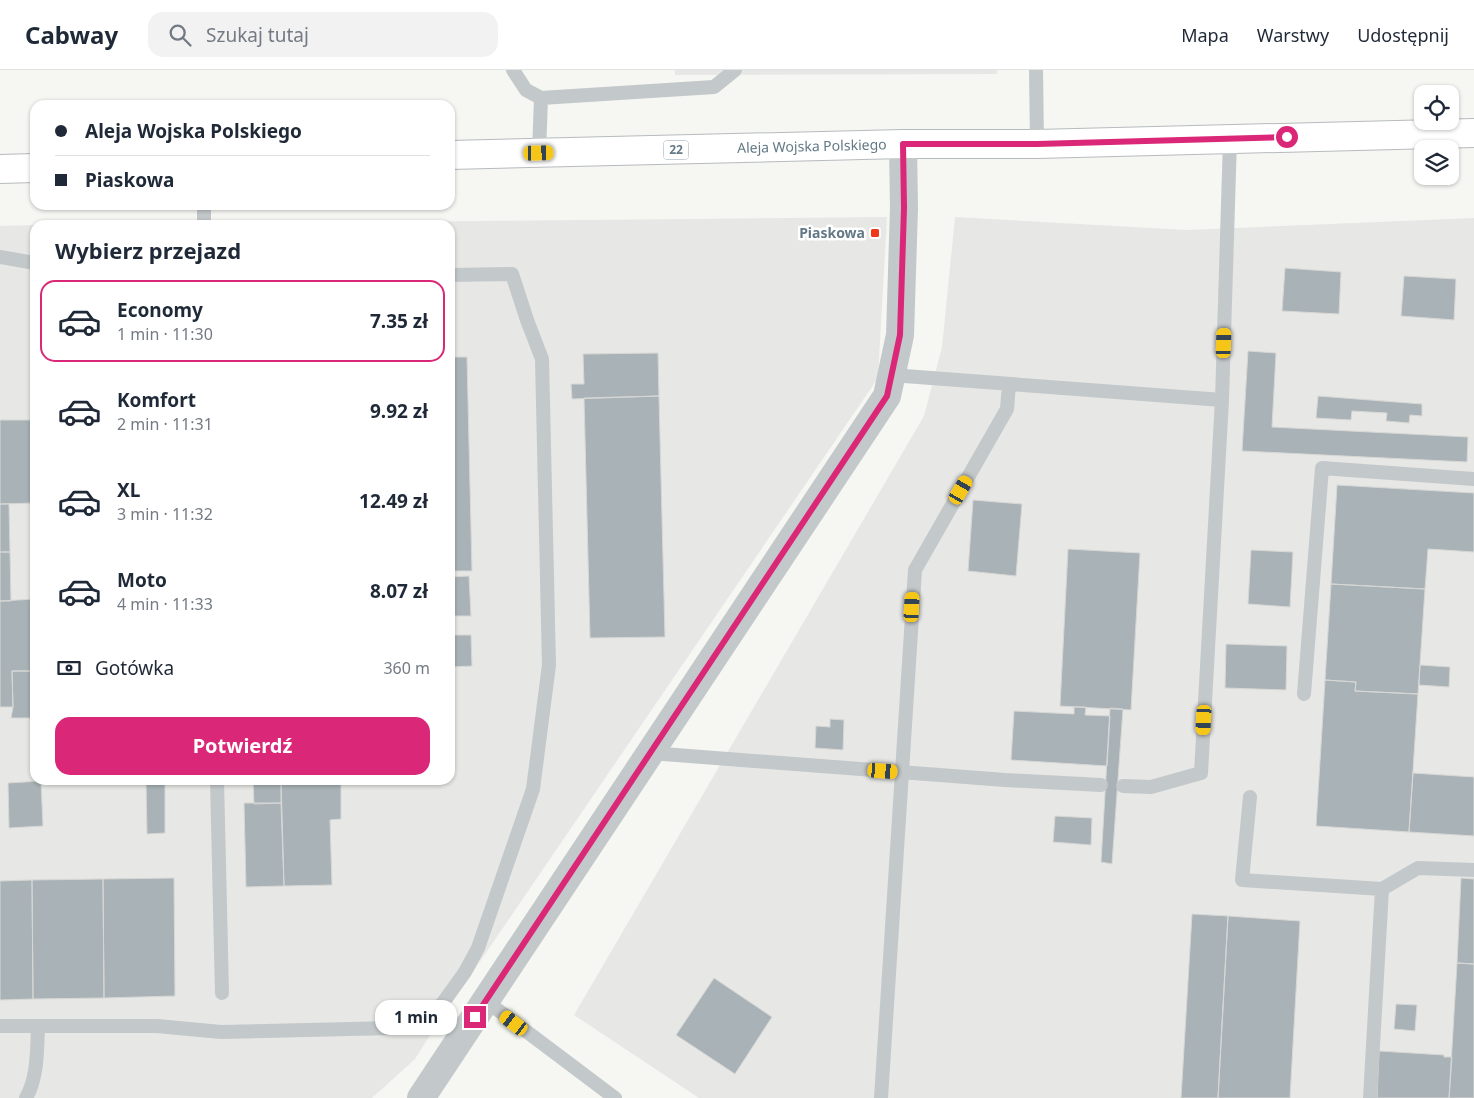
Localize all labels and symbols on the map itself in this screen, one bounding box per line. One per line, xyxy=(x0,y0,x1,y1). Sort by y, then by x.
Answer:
route start xyxy=(1276,126,1298,148)
street label: Aleja Wojska Polskiego xyxy=(737,134,887,157)
road number: 22 xyxy=(664,140,688,160)
car xyxy=(523,145,554,161)
place label: Piaskowa xyxy=(799,223,865,242)
marker: Piaskowa xyxy=(869,227,881,239)
car xyxy=(1215,328,1232,358)
car xyxy=(947,473,974,507)
car xyxy=(903,592,920,622)
car xyxy=(1195,705,1212,735)
car xyxy=(867,762,898,780)
callout: 1 min xyxy=(375,1000,458,1034)
route end xyxy=(464,1006,486,1028)
car xyxy=(497,1008,530,1038)

